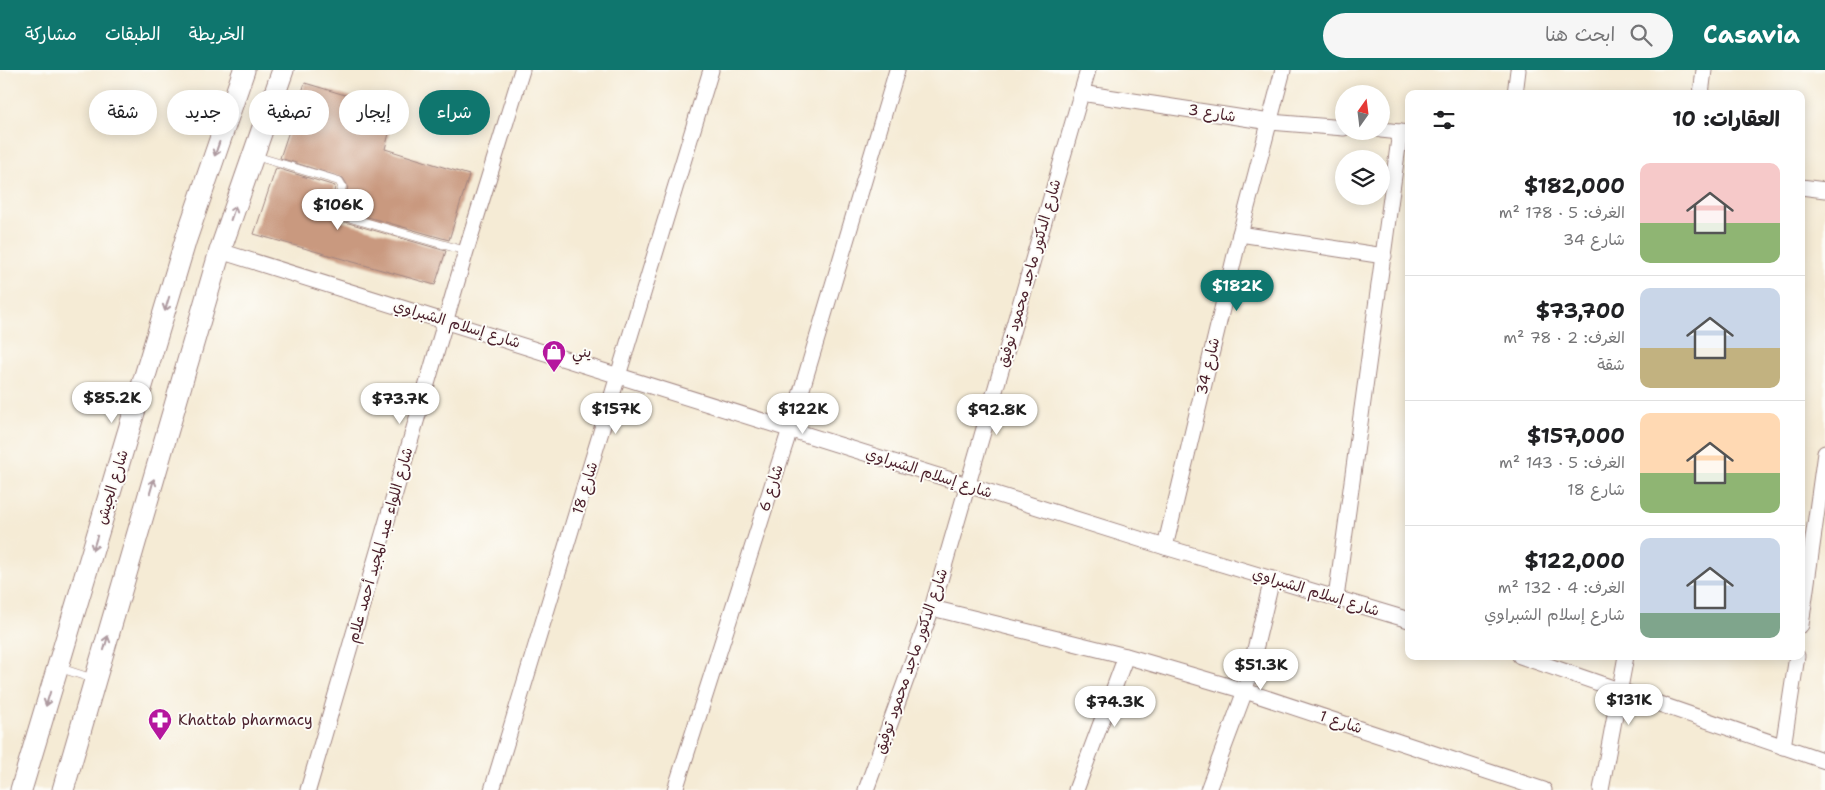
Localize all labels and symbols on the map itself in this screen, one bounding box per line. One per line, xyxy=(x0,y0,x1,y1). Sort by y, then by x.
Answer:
north arrow xyxy=(1335,85,1390,140)
street label: شارع 3 xyxy=(1187,99,1237,127)
one-way arrow xyxy=(212,141,221,157)
street label: شارع الدكتور ماجد محمود توفيق xyxy=(993,177,1065,369)
pin: $106K xyxy=(303,189,373,231)
one-way arrow xyxy=(229,206,239,222)
pin: $182K xyxy=(1202,270,1272,312)
street label: شارع إسلام الشبراوي xyxy=(391,295,523,354)
one-way arrow xyxy=(162,296,171,311)
street label: شارع 34 xyxy=(1192,335,1224,397)
shop icon: يني xyxy=(541,339,567,373)
place label: يني xyxy=(572,342,591,365)
pin: $85.2K xyxy=(71,382,153,424)
pin: $73.7K xyxy=(359,382,441,425)
pin: $157K xyxy=(581,392,651,435)
pin: $122K xyxy=(768,392,838,435)
pin: $92.8K xyxy=(956,394,1038,436)
street label: شارع إسلام الشبراوي xyxy=(863,443,995,504)
street label: شارع اللواء عبد المجيد أحمد علام xyxy=(342,445,419,645)
street label: شارع الجيش xyxy=(91,447,133,527)
street label: شارع 18 xyxy=(568,459,602,517)
street label: شارع 6 xyxy=(754,462,788,514)
one-way arrow xyxy=(147,479,157,495)
one-way arrow xyxy=(90,535,100,551)
street label: شارع إسلام الشبراوي xyxy=(1250,563,1382,622)
street label: شارع الدكتور ماجد محمود توفيق xyxy=(870,566,952,756)
one-way arrow xyxy=(102,635,112,651)
pin: $51.3K xyxy=(1220,648,1302,691)
pin: $131K xyxy=(1594,684,1664,726)
pin: $74.3K xyxy=(1074,686,1156,728)
one-way arrow xyxy=(43,691,53,707)
street label: شارع 1 xyxy=(1317,706,1365,738)
pharmacy icon: Khattab pharmacy xyxy=(147,707,173,741)
place label: Khattab pharmacy xyxy=(178,710,313,730)

